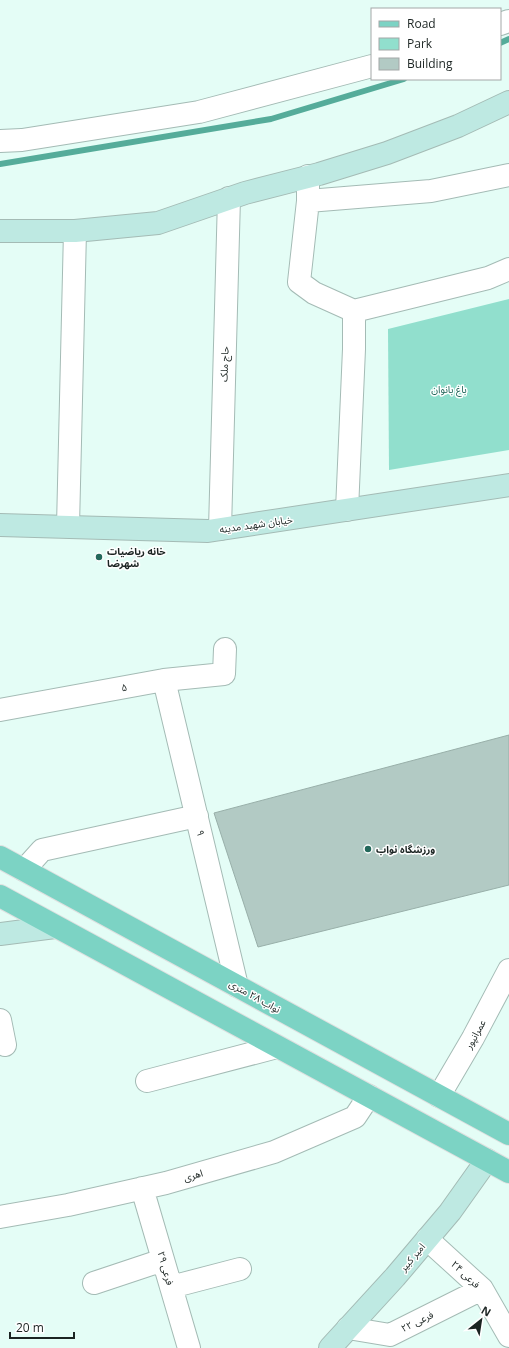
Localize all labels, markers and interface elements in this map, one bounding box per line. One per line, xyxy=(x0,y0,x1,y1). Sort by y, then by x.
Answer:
legend xyxy=(371,8,501,80)
text: Road xyxy=(407,15,436,32)
text: Park xyxy=(407,35,433,52)
text: Building xyxy=(407,55,453,72)
street label: حاج ملک xyxy=(216,346,233,382)
park label: باغ بانوان xyxy=(431,382,467,397)
street label: خیابان شهید مدینه xyxy=(218,512,294,536)
place label: خانه ریاضیات شهرضا xyxy=(107,544,166,570)
marker: خانه ریاضیات شهرضا xyxy=(94,552,104,562)
street label: ۵ xyxy=(120,680,128,694)
street label: ۹ xyxy=(194,829,208,837)
place label: ورزشگاه نواب xyxy=(376,842,435,856)
marker: ورزشگاه نواب xyxy=(363,844,373,854)
street label: نواب ۲۸ متری xyxy=(227,976,284,1016)
street label: عمرانپور xyxy=(461,1017,489,1052)
street label: اهری xyxy=(182,1166,204,1184)
street label: امیر کبیر xyxy=(395,1240,428,1275)
street label: فرعی ۲۹ xyxy=(154,1249,178,1287)
street label: فرعی ۲۴ xyxy=(449,1257,484,1291)
north arrow xyxy=(461,1300,501,1340)
text: N xyxy=(479,1302,494,1320)
street label: فرعی ۲۲ xyxy=(398,1307,436,1335)
scale bar xyxy=(10,1314,74,1340)
text: 20 m xyxy=(16,1319,44,1336)

